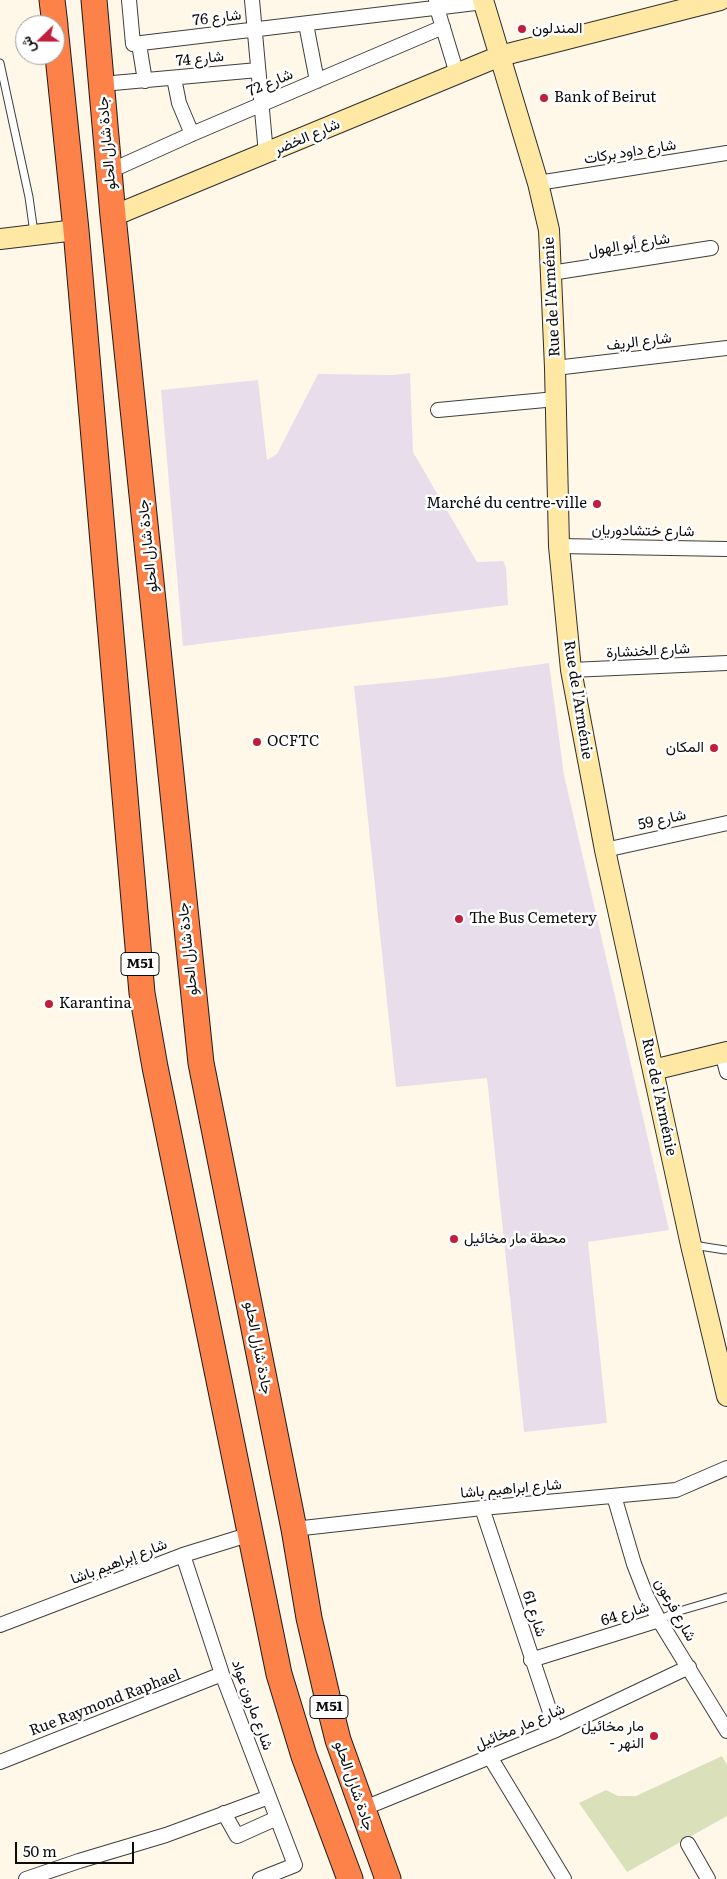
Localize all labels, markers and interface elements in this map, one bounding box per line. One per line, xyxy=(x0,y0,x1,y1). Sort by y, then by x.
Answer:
street label: شارع 76 xyxy=(192,6,242,30)
north arrow xyxy=(15,15,65,65)
place label: المندلون xyxy=(532,20,583,38)
marker: المندلون xyxy=(516,23,528,35)
text: ش xyxy=(15,34,39,57)
street label: شارع 74 xyxy=(175,48,225,70)
street label: شارع 72 xyxy=(244,65,296,101)
place label: Bank of Beirut xyxy=(554,89,656,107)
marker: Bank of Beirut xyxy=(538,92,550,104)
street label: جادة شارل الحلو xyxy=(94,96,120,190)
street label: شارع الخضر xyxy=(271,115,343,159)
street label: شارع داود بركات xyxy=(583,136,677,168)
street label: شارع أبو الهول xyxy=(587,230,671,260)
street label: Rue de l'Arménie xyxy=(540,237,564,357)
street label: شارع الريف xyxy=(605,329,673,355)
place label: Marché du centre-ville xyxy=(426,495,587,513)
street label: جادة شارل الحلو xyxy=(134,498,162,594)
marker: Marché du centre-ville xyxy=(591,498,603,510)
street label: شارع ختشادوريان xyxy=(591,521,695,541)
street label: Rue de l'Arménie xyxy=(560,639,596,761)
street label: شارع الخنشارة xyxy=(606,640,690,662)
place label: OCFTC xyxy=(267,733,320,751)
marker: OCFTC xyxy=(251,736,263,748)
place label: المكان xyxy=(666,739,704,757)
marker: المكان xyxy=(708,742,720,754)
street label: شارع 59 xyxy=(636,806,688,834)
street label: جادة شارل الحلو xyxy=(174,901,202,997)
place label: The Bus Cemetery xyxy=(469,910,597,928)
marker: The Bus Cemetery xyxy=(453,913,465,925)
road number: M51 xyxy=(121,952,159,976)
place label: Karantina xyxy=(59,995,132,1013)
marker: Karantina xyxy=(43,998,55,1010)
street label: Rue de l'Arménie xyxy=(638,1036,680,1158)
place label: محطة مار مخائيل xyxy=(464,1230,566,1248)
marker: محطة مار مخائيل xyxy=(448,1233,460,1245)
street label: جادة شارل الحلو xyxy=(240,1300,276,1396)
street label: شارع ابراهيم باشا xyxy=(460,1476,562,1502)
street label: شارع إبراهيم باشا xyxy=(68,1535,170,1589)
street label: شارع فرعون xyxy=(650,1575,700,1645)
street label: شارع 61 xyxy=(518,1589,550,1639)
street label: شارع 64 xyxy=(599,1598,651,1630)
street label: شارع مارون عواد xyxy=(227,1657,277,1753)
street label: Rue Raymond Raphael xyxy=(27,1666,183,1740)
road number: M51 xyxy=(310,1695,348,1718)
street label: شارع مار مخائيل xyxy=(472,1700,568,1754)
place label: مار مخائيل - النهر xyxy=(581,1718,644,1753)
marker: مار مخائيل - النهر xyxy=(648,1730,660,1742)
street label: جادة شارل الحلو xyxy=(330,1739,378,1833)
scale bar xyxy=(18,1832,136,1864)
text: 50 m xyxy=(23,1839,57,1862)

